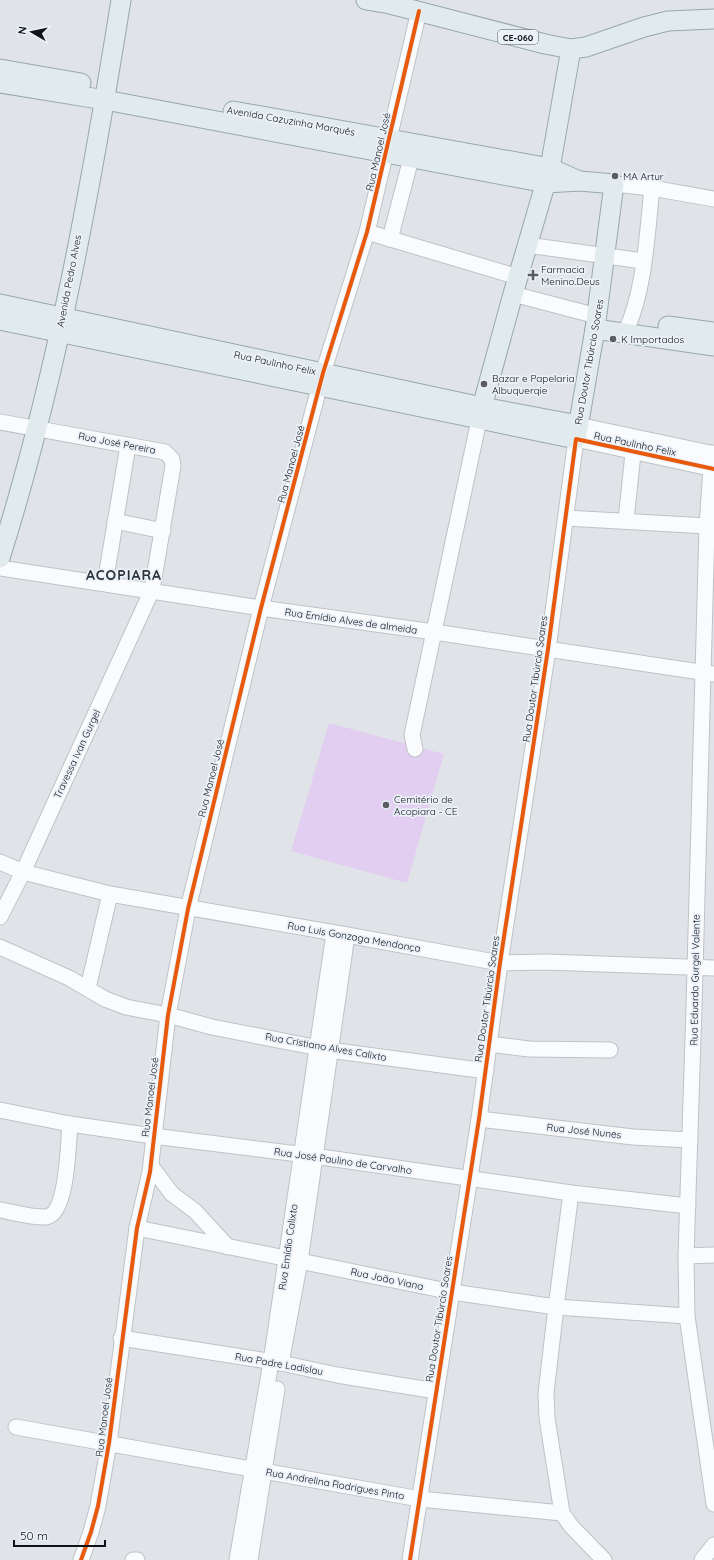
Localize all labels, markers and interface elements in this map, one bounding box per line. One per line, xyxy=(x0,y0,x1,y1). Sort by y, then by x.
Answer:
north arrow xyxy=(12,12,52,52)
text: N xyxy=(15,25,30,36)
road number: CE-060 xyxy=(498,30,538,44)
street label: Avenida Cazuzinha Marquês xyxy=(226,103,357,139)
street label: Rua Manoel José xyxy=(363,111,393,192)
place label: MA Artur xyxy=(623,170,664,183)
marker: MA Artur xyxy=(610,171,620,181)
street label: Avenida Pedro Alves xyxy=(54,233,84,328)
place label: Farmacia Menino.Deus xyxy=(541,263,600,288)
marker: Farmacia Menino.Deus xyxy=(528,270,538,280)
street label: Rua Doutor Tibúrcio Soares xyxy=(572,298,607,426)
place label: K Importados xyxy=(621,333,685,346)
marker: K Importados xyxy=(608,334,618,344)
street label: Rua Paulinho Felix xyxy=(233,348,317,378)
place label: Bazar e Papelaria Albuquerqie xyxy=(492,372,574,397)
marker: Bazar e Papelaria Albuquerqie xyxy=(479,379,489,389)
street label: Rua Manoel José xyxy=(274,423,308,504)
street label: Rua José Pereira xyxy=(77,429,157,457)
street label: Rua Paulinho Felix xyxy=(593,429,677,459)
district label: ACOPIARA xyxy=(86,566,162,584)
street label: Rua Emídio Alves de almeida xyxy=(284,605,418,637)
street label: Rua Doutor Tibúrcio Soares xyxy=(520,615,550,743)
street label: Travessa Ivan Gurgel xyxy=(51,707,103,801)
street label: Rua Manoel José xyxy=(195,737,227,818)
place label: Cemitério de Acopiara - CE xyxy=(394,793,458,818)
marker: Cemitério de Acopiara - CE xyxy=(381,800,391,810)
street label: Rua Eduardo Gurgel Valente xyxy=(687,914,703,1046)
street label: Rua Luis Gonzaga Mendonça xyxy=(286,919,422,955)
street label: Rua Doutor Tibúrcio Soares xyxy=(472,935,502,1063)
street label: Rua Cristiano Alves Calixto xyxy=(264,1030,388,1064)
street label: Rua Manoel José xyxy=(139,1056,161,1138)
street label: Rua José Nunes xyxy=(546,1121,622,1141)
street label: Rua José Paulino de Carvalho xyxy=(273,1145,413,1177)
street label: Rua Emídio Calixto xyxy=(276,1203,300,1291)
street label: Rua Doutor Tibúrcio Soares xyxy=(423,1255,455,1383)
street label: Rua João Viana xyxy=(349,1265,425,1293)
street label: Rua Padre Ladislau xyxy=(234,1350,324,1378)
street label: Rua Manoel José xyxy=(93,1376,115,1458)
street label: Rua Andrelina Rodrigues Pinto xyxy=(265,1465,405,1503)
scale bar xyxy=(14,1522,105,1548)
text: 50 m xyxy=(20,1528,48,1543)

